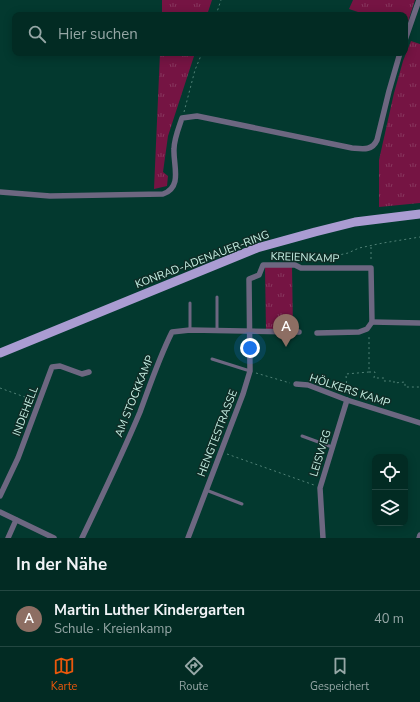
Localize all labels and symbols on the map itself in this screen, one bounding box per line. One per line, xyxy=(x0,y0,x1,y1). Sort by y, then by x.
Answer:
street label: KONRAD-ADENAUER-RING xyxy=(133,227,271,292)
street label: KREIENKAMP xyxy=(270,249,340,266)
pin: A xyxy=(273,314,299,347)
your location xyxy=(240,338,260,358)
street label: AM STOCKKAMP xyxy=(111,353,158,439)
street label: HÖLKERS KAMP xyxy=(308,370,392,411)
street label: INDEHELL xyxy=(9,384,42,438)
street label: HENGTESTRASSE xyxy=(194,388,241,479)
street label: LEISWEG xyxy=(306,428,335,478)

